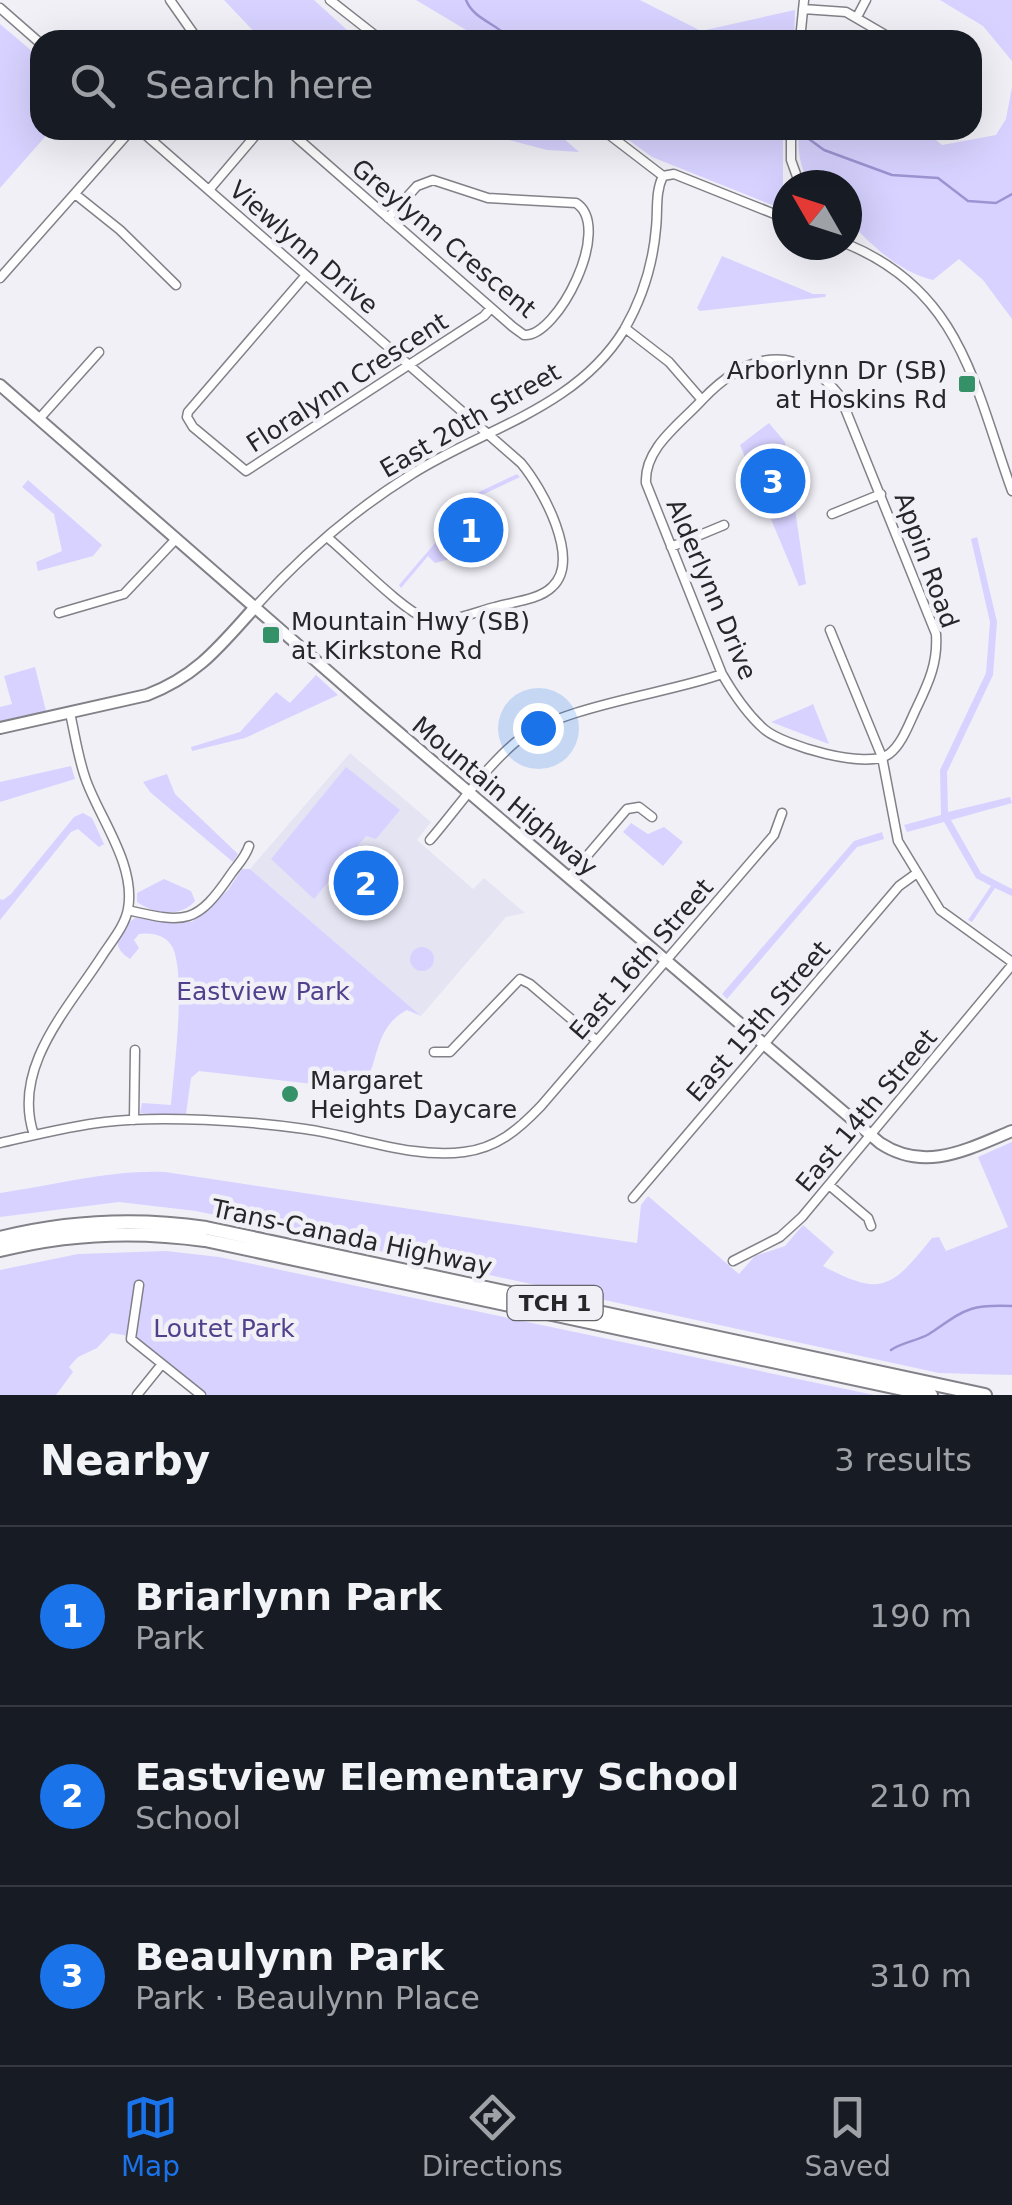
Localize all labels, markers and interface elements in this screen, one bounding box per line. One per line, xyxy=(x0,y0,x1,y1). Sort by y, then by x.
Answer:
search box xyxy=(30,30,982,140)
icon: search xyxy=(65,58,120,113)
text: Search here xyxy=(145,63,373,107)
street label: Greylynn Crescent xyxy=(346,153,542,324)
north arrow xyxy=(772,170,862,260)
street label: Viewlynn Drive xyxy=(223,175,384,320)
street label: Floralynn Crescent xyxy=(241,306,453,458)
place label: Arborlynn Dr (SB) at Hoskins Rd xyxy=(727,356,947,414)
street label: East 20th Street xyxy=(375,357,566,484)
marker: Arborlynn Dr (SB) at Hoskins Rd xyxy=(956,373,978,395)
pin: 3 xyxy=(740,444,806,518)
street label: Appin Road xyxy=(889,488,964,632)
pin: 1 xyxy=(438,492,504,568)
street label: Alderlynn Drive xyxy=(660,494,763,684)
place label: Mountain Hwy (SB) at Kirkstone Rd xyxy=(291,607,530,665)
marker: Mountain Hwy (SB) at Kirkstone Rd xyxy=(260,624,282,646)
your location xyxy=(513,703,564,754)
street label: Mountain Highway xyxy=(406,711,603,882)
pin: 2 xyxy=(334,846,398,920)
street label: East 16th Street xyxy=(564,873,719,1046)
street label: East 15th Street xyxy=(681,935,836,1108)
park label: Eastview Park xyxy=(176,977,350,1006)
street label: East 14th Street xyxy=(790,1023,943,1197)
place label: Margaret Heights Daycare xyxy=(310,1066,517,1124)
marker: Margaret Heights Daycare xyxy=(279,1083,301,1105)
street label: Trans-Canada Highway xyxy=(208,1193,495,1281)
road number: TCH 1 xyxy=(508,1286,602,1320)
park label: Loutet Park xyxy=(153,1314,295,1343)
text: Nearby xyxy=(40,1436,210,1485)
text: 3 results xyxy=(834,1441,972,1479)
text: Briarlynn Park xyxy=(135,1575,442,1619)
text: 1 xyxy=(61,1597,84,1635)
text: 190 m xyxy=(870,1597,972,1635)
text: Park xyxy=(135,1619,204,1657)
text: Eastview Elementary School xyxy=(135,1755,739,1799)
text: 2 xyxy=(61,1777,84,1815)
text: 210 m xyxy=(870,1777,972,1815)
text: School xyxy=(135,1799,241,1837)
text: Beaulynn Park xyxy=(135,1935,444,1979)
text: 3 xyxy=(61,1957,84,1995)
text: 310 m xyxy=(870,1957,972,1995)
text: Park · Beaulynn Place xyxy=(135,1979,480,2017)
tab: Map xyxy=(121,2090,180,2183)
tab: Directions xyxy=(422,2090,563,2183)
tab: Saved xyxy=(805,2090,891,2183)

